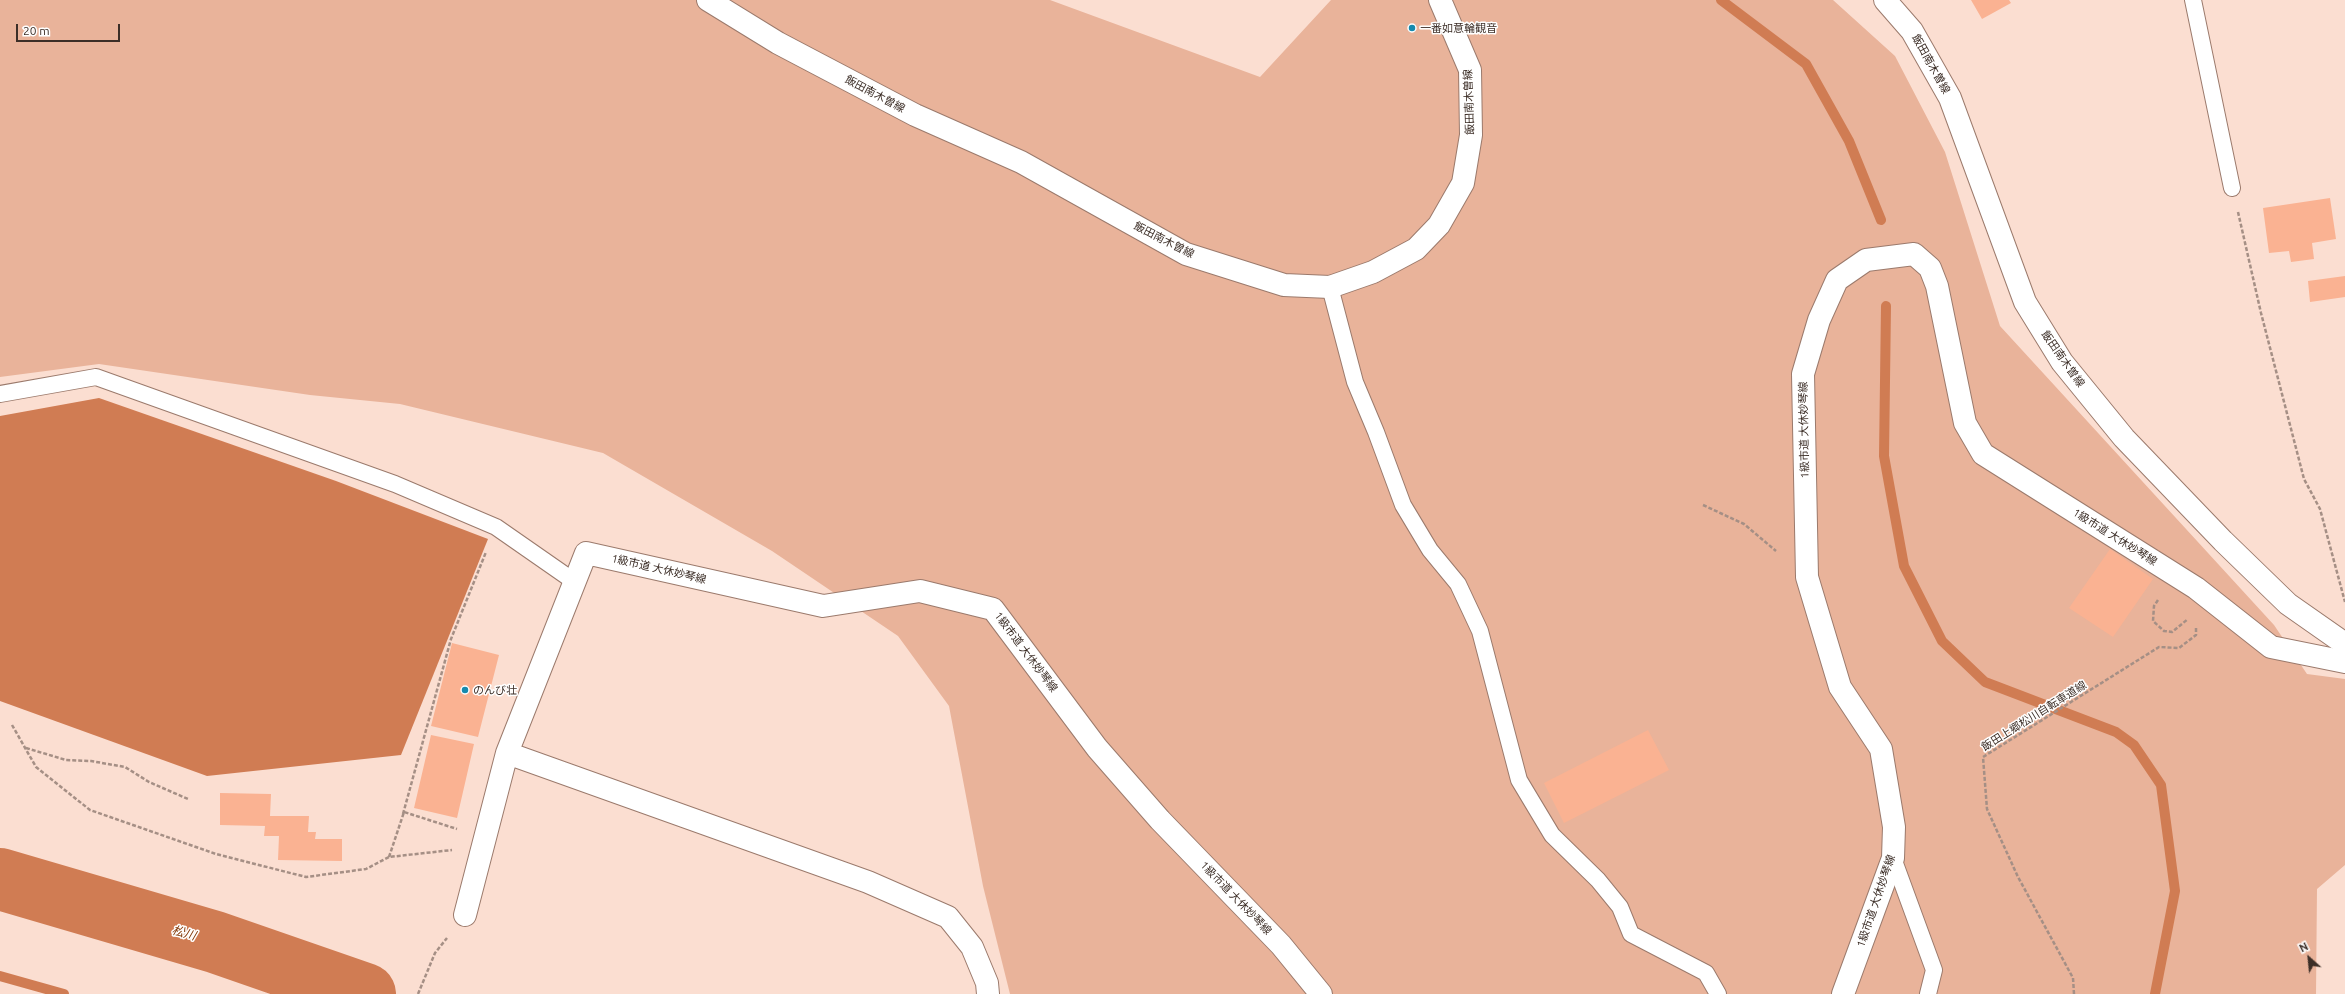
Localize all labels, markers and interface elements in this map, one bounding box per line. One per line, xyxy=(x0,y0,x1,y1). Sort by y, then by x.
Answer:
scale bar xyxy=(18,16,122,42)
place label: 一番如意輪観音 xyxy=(1420,21,1497,35)
marker: 一番如意輪観音 xyxy=(1407,23,1417,33)
text: 20 m xyxy=(23,24,50,37)
street label: 飯田南木曽線 xyxy=(1909,32,1953,96)
street label: 飯田南木曽線 xyxy=(1461,69,1477,135)
street label: 飯田南木曽線 xyxy=(843,73,907,115)
street label: 飯田南木曽線 xyxy=(1132,219,1196,261)
street label: 飯田南木曽線 xyxy=(2039,328,2087,390)
street label: 1級市道 大休妙琴線 xyxy=(1797,382,1811,478)
street label: 1級市道 大休妙琴線 xyxy=(2070,506,2160,568)
street label: 1級市道 大休妙琴線 xyxy=(610,552,708,586)
street label: 1級市道 大休妙琴線 xyxy=(992,609,1060,695)
street label: 飯田上郷松川自転車道線 xyxy=(1979,678,2089,754)
place label: のんび壮 xyxy=(473,683,517,697)
marker: のんび壮 xyxy=(460,685,470,695)
street label: 1級市道 大休妙琴線 xyxy=(1854,853,1898,949)
street label: 1級市道 大休妙琴線 xyxy=(1198,859,1274,937)
water label: 松川 xyxy=(170,923,198,943)
north arrow xyxy=(2289,938,2329,978)
text: N xyxy=(2297,940,2310,955)

